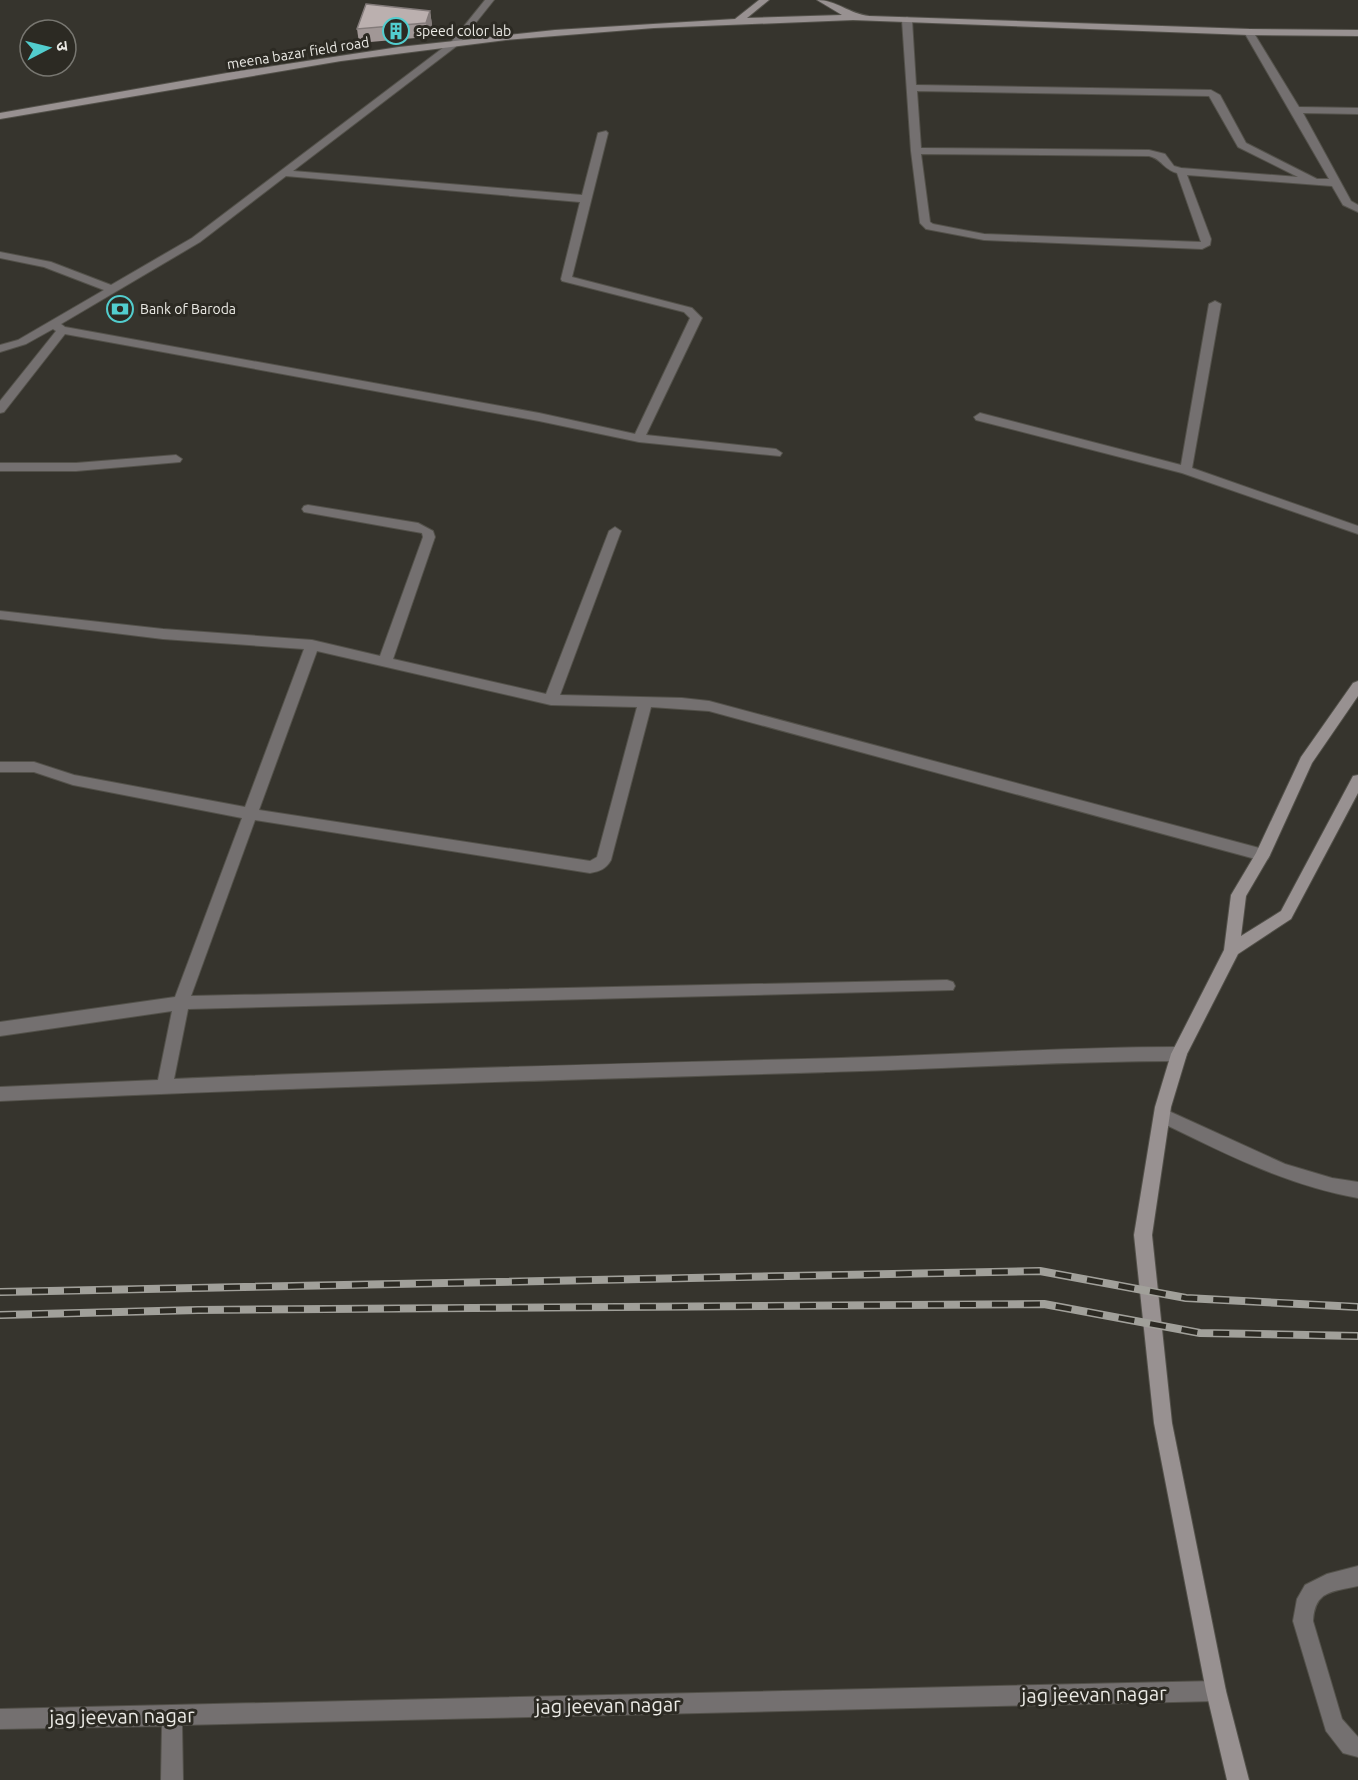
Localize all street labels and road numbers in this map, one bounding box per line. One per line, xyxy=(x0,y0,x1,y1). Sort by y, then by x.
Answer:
street label: meena bazar field road xyxy=(226,34,370,72)
street label: jag jeevan nagar xyxy=(1019,1681,1167,1707)
street label: jag jeevan nagar xyxy=(533,1692,681,1718)
street label: jag jeevan nagar xyxy=(47,1703,195,1729)

